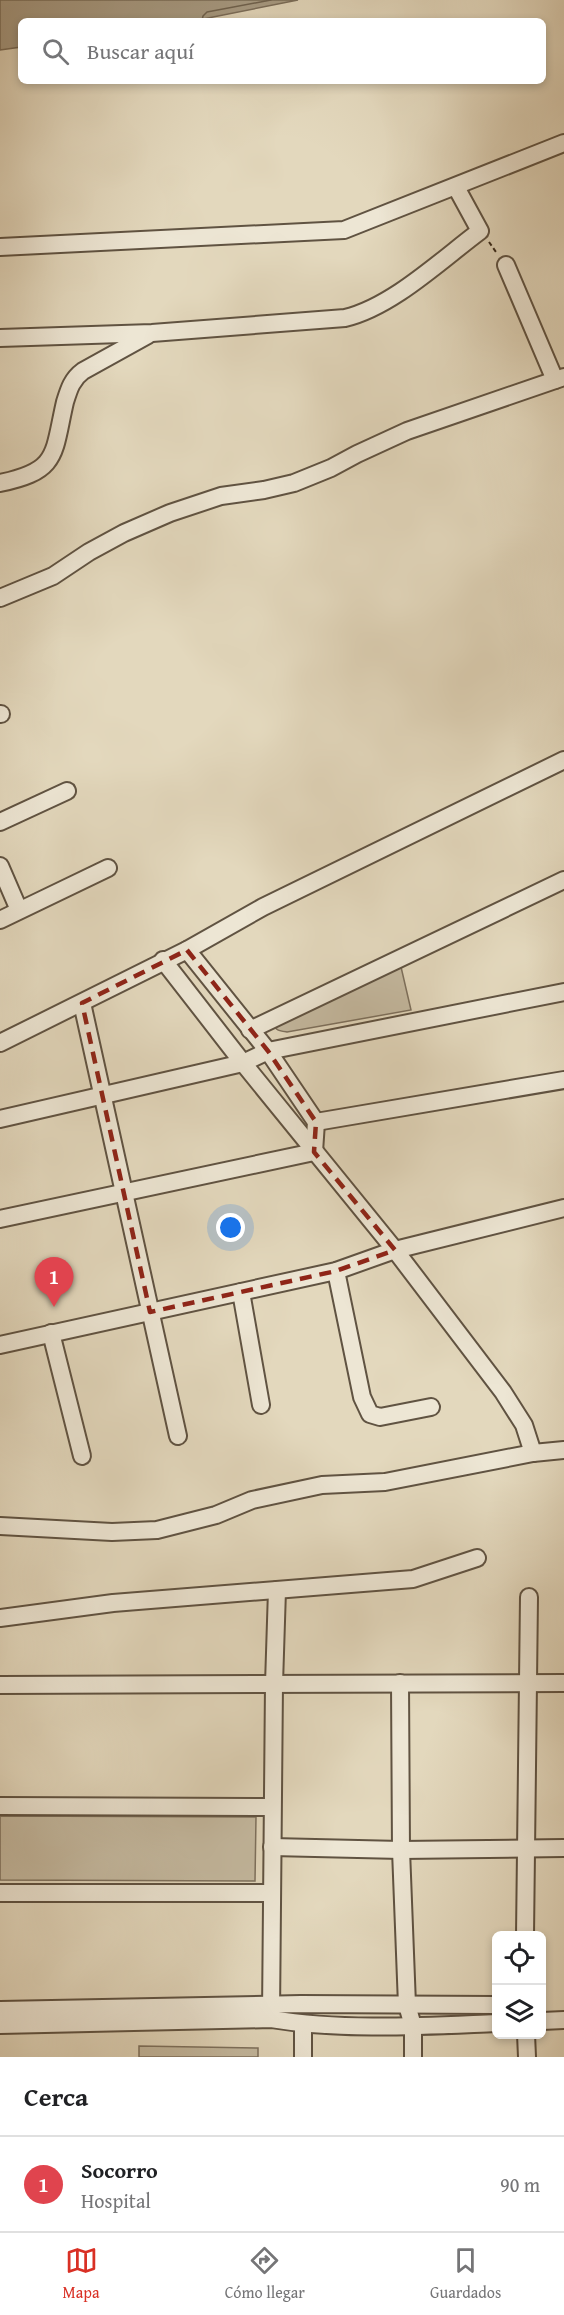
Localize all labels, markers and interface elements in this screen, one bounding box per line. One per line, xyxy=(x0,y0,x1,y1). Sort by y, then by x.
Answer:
search box xyxy=(18,18,546,84)
icon: search xyxy=(39,35,72,68)
text: Buscar aquí xyxy=(87,35,194,67)
your location xyxy=(216,1213,245,1242)
pin: 1 xyxy=(34,1258,74,1307)
map controls xyxy=(492,1931,546,2039)
button: locate xyxy=(492,1931,546,1985)
button: layers xyxy=(492,1985,546,2039)
text: Cerca xyxy=(24,2077,88,2116)
text: Socorro xyxy=(81,2154,158,2186)
text: 1 xyxy=(38,2170,49,2199)
text: 90 m xyxy=(500,2170,540,2199)
text: Hospital xyxy=(81,2186,151,2215)
tab: Mapa xyxy=(63,2244,99,2304)
tab: Cómo llegar xyxy=(225,2244,305,2304)
tab: Guardados xyxy=(430,2244,501,2304)

